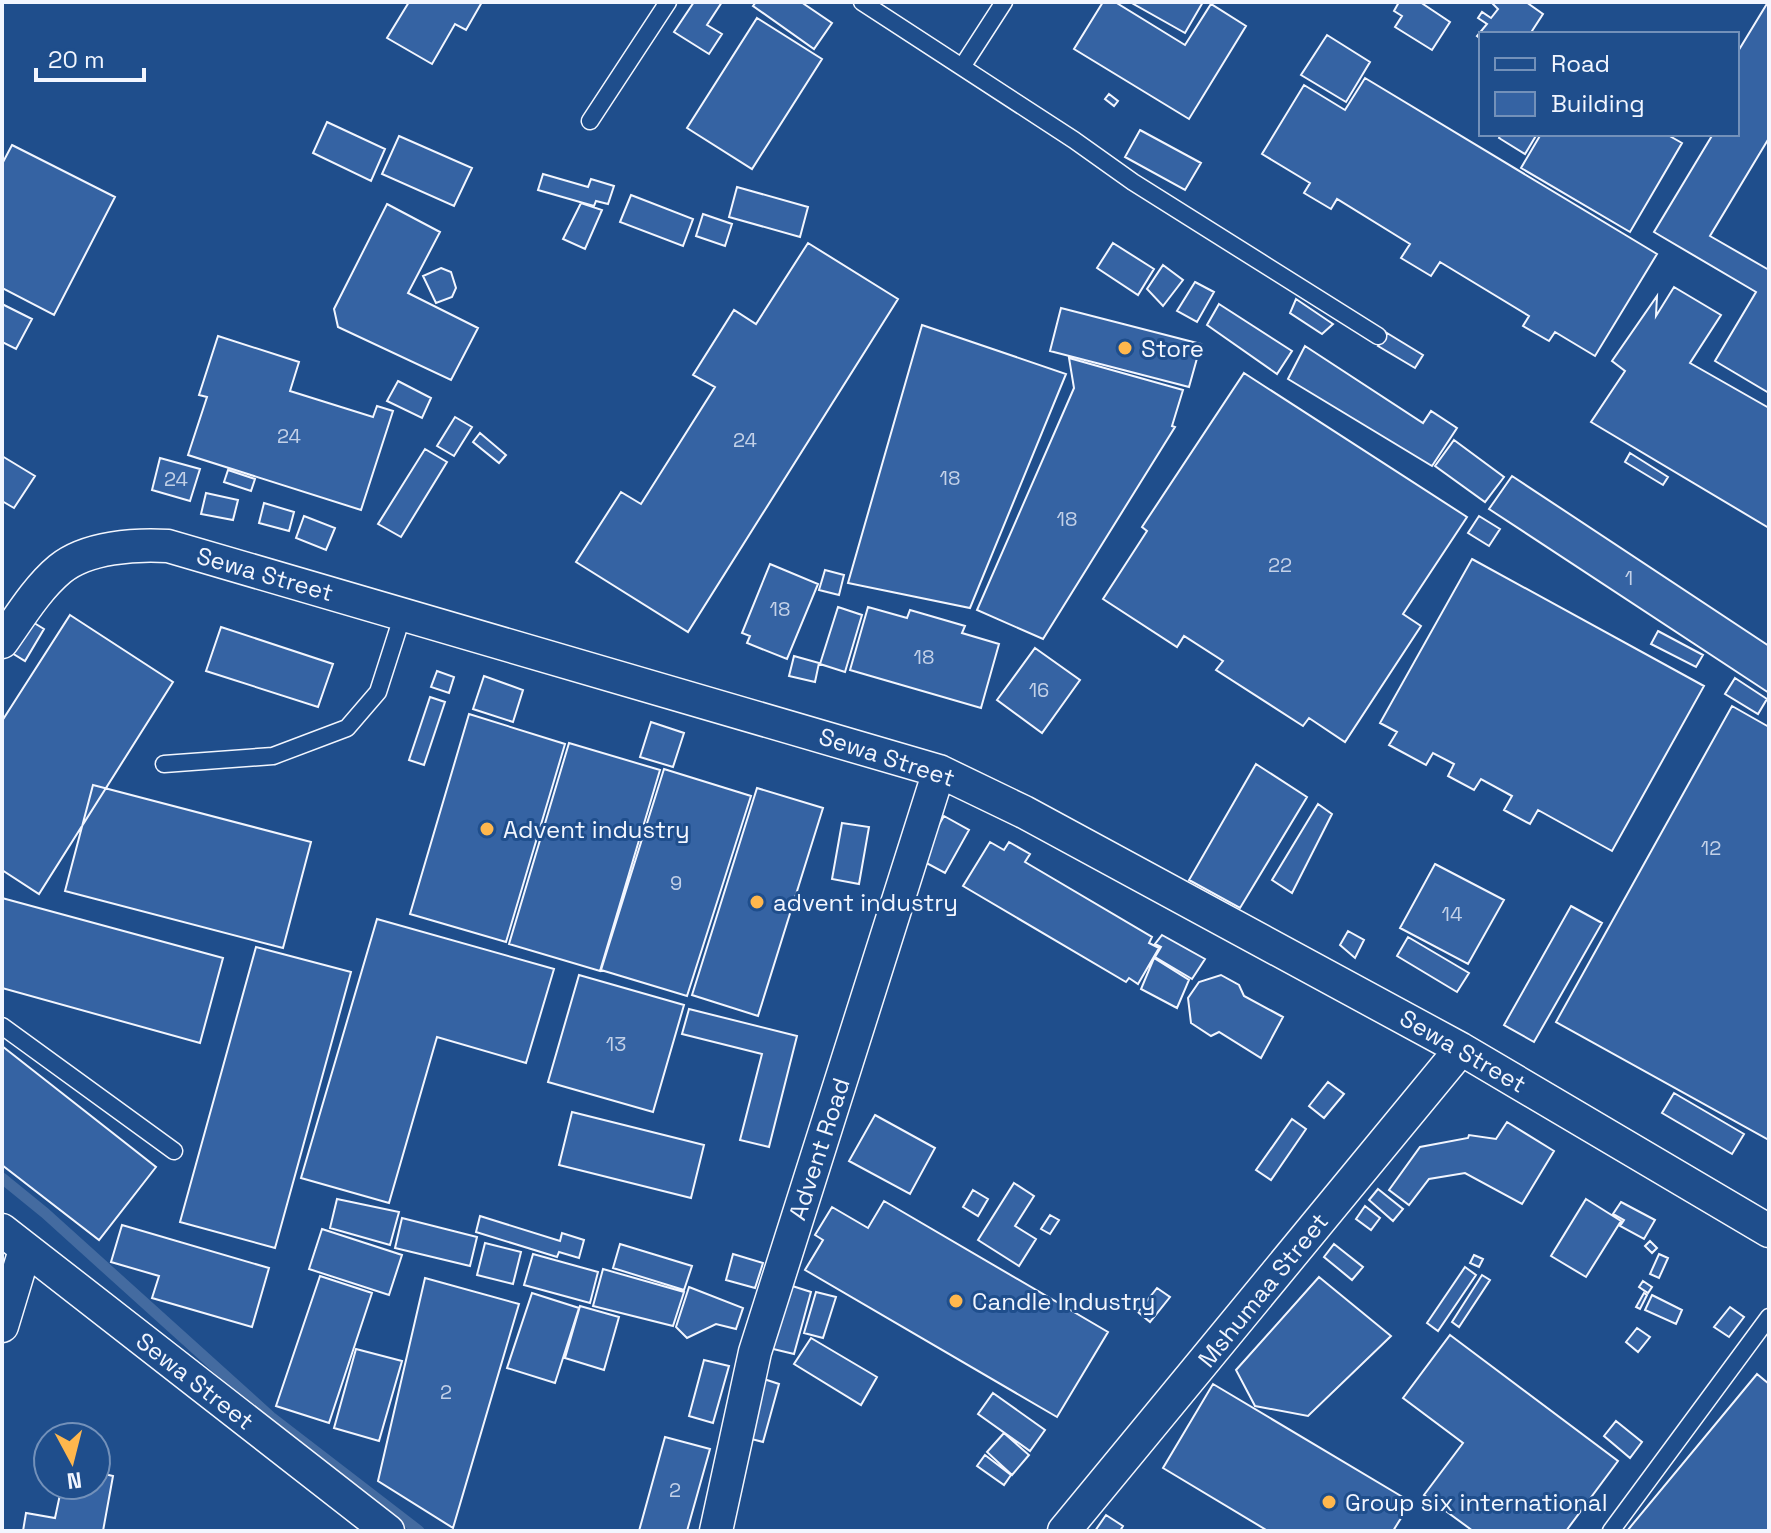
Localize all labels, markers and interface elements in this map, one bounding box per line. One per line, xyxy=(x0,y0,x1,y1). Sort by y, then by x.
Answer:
scale bar xyxy=(36,32,144,82)
legend xyxy=(1479,32,1739,136)
text: 20 m xyxy=(48,44,105,75)
text: Road xyxy=(1551,48,1610,79)
text: Building xyxy=(1551,88,1645,119)
place label: Store xyxy=(1141,333,1204,364)
marker: Store xyxy=(1116,339,1134,357)
house number: 24 xyxy=(277,423,301,449)
house number: 24 xyxy=(733,427,757,453)
house number: 18 xyxy=(940,465,960,491)
house number: 24 xyxy=(164,466,188,492)
house number: 18 xyxy=(1057,506,1077,532)
street label: Sewa Street xyxy=(193,540,337,608)
house number: 22 xyxy=(1268,552,1292,578)
house number: 1 xyxy=(1625,565,1633,591)
house number: 18 xyxy=(770,596,790,622)
house number: 18 xyxy=(914,644,934,670)
house number: 16 xyxy=(1029,677,1049,703)
street label: Sewa Street xyxy=(815,720,959,794)
place label: Advent industry xyxy=(503,814,690,845)
marker: Advent industry xyxy=(478,820,496,838)
house number: 12 xyxy=(1701,835,1721,861)
house number: 9 xyxy=(670,870,682,896)
place label: advent industry xyxy=(773,887,958,918)
marker: advent industry xyxy=(748,893,766,911)
house number: 14 xyxy=(1442,901,1462,927)
street label: Sewa Street xyxy=(1394,1002,1532,1100)
house number: 13 xyxy=(606,1031,626,1057)
street label: Advent Road xyxy=(781,1074,857,1224)
street label: Mshumaa Street xyxy=(1191,1206,1335,1374)
place label: Candle Industry xyxy=(972,1286,1156,1317)
marker: Candle Industry xyxy=(947,1292,965,1310)
street label: Sewa Street xyxy=(130,1325,260,1437)
house number: 2 xyxy=(440,1379,452,1405)
north arrow xyxy=(32,1421,112,1501)
text: N xyxy=(65,1466,83,1496)
house number: 2 xyxy=(669,1477,681,1503)
place label: Group six international xyxy=(1345,1487,1608,1518)
marker: Group six international xyxy=(1320,1493,1338,1511)

